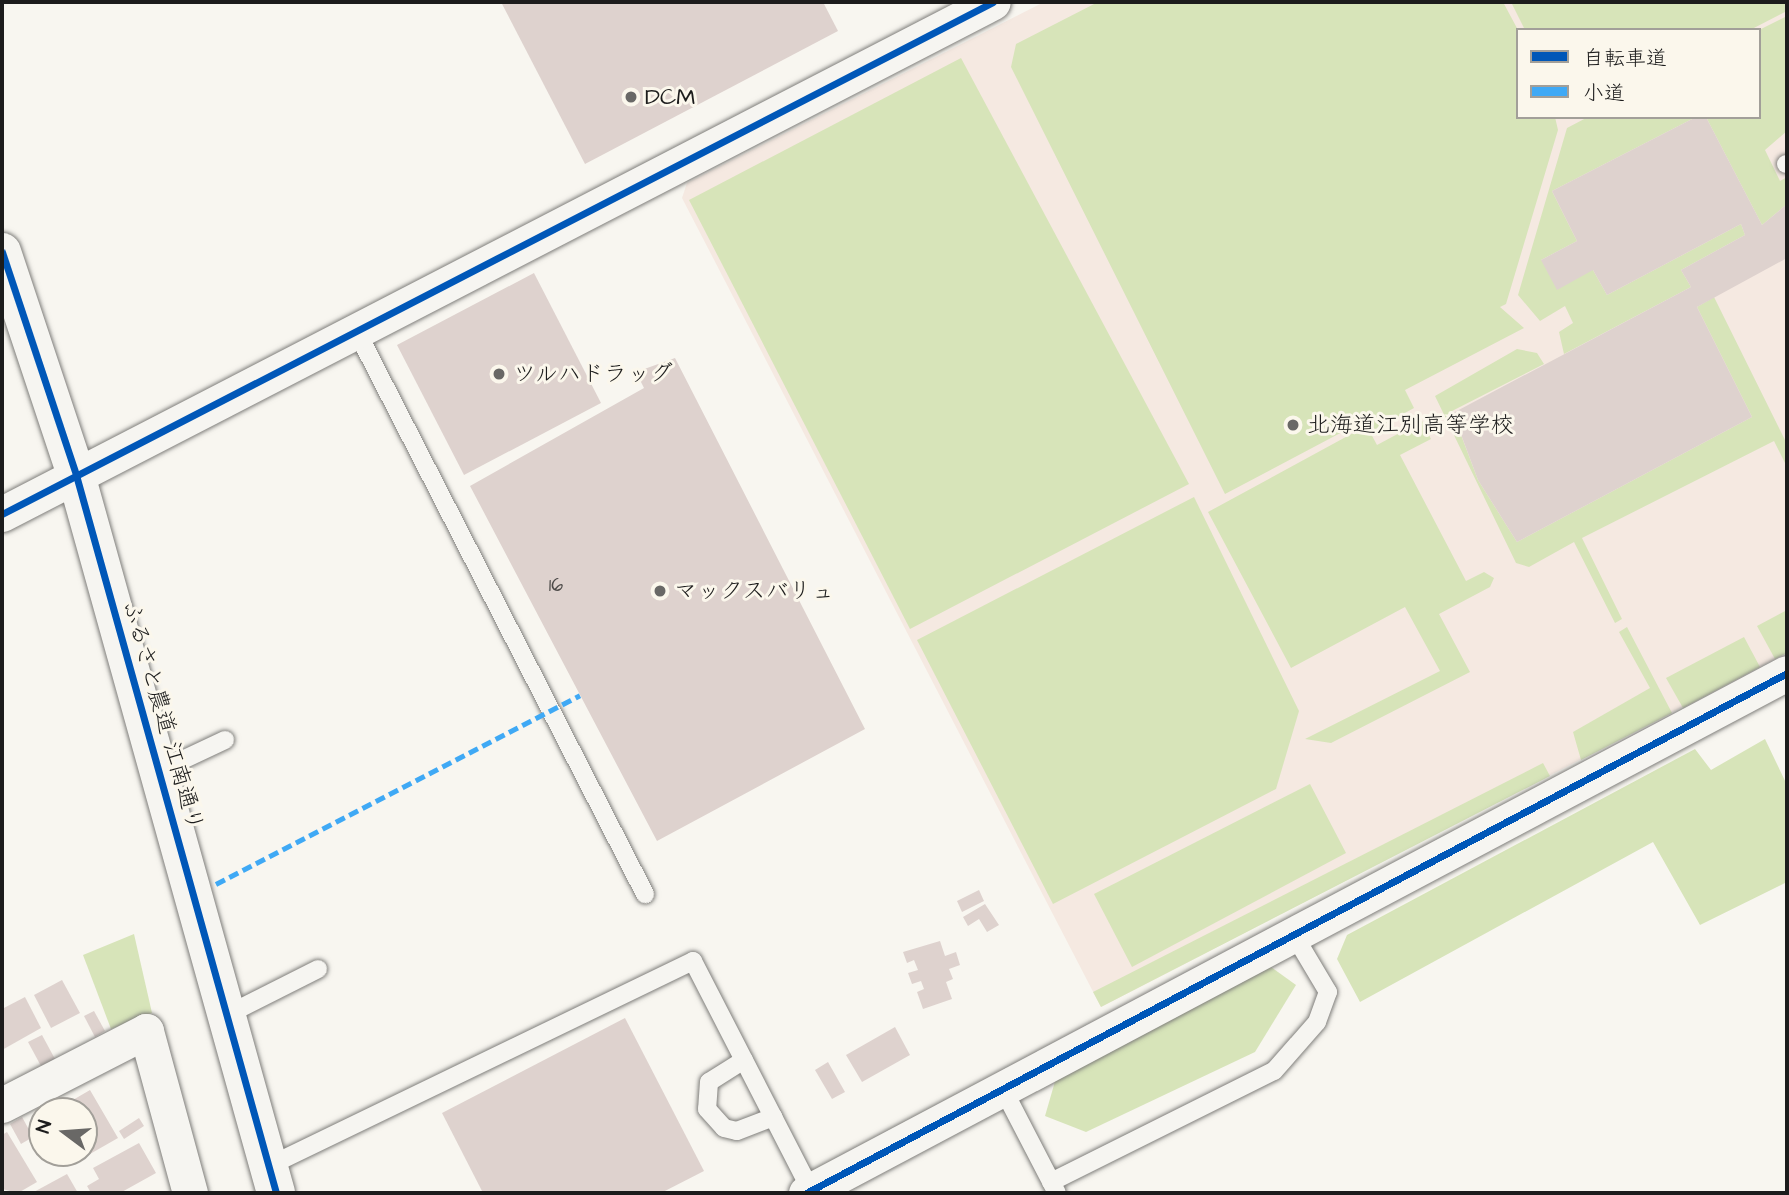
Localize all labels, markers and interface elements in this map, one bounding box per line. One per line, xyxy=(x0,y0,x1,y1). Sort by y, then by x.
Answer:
legend xyxy=(1516,28,1761,119)
text: 自転車道 xyxy=(1583,44,1667,73)
text: 小道 xyxy=(1583,79,1625,108)
place label: DCM xyxy=(645,83,695,111)
marker: DCM xyxy=(623,89,639,105)
place label: ツルハドラッグ xyxy=(513,360,674,388)
marker: ツルハドラッグ xyxy=(491,366,507,382)
place label: 北海道江別高等学校 xyxy=(1307,411,1514,439)
marker: 北海道江別高等学校 xyxy=(1285,417,1301,433)
house number: 16 xyxy=(549,575,563,597)
place label: マックスバリュ xyxy=(674,577,835,605)
marker: マックスバリュ xyxy=(652,583,668,599)
street label: ふるさと農道 江南通り xyxy=(117,597,209,835)
north arrow xyxy=(28,1097,98,1167)
text: N xyxy=(30,1117,59,1136)

